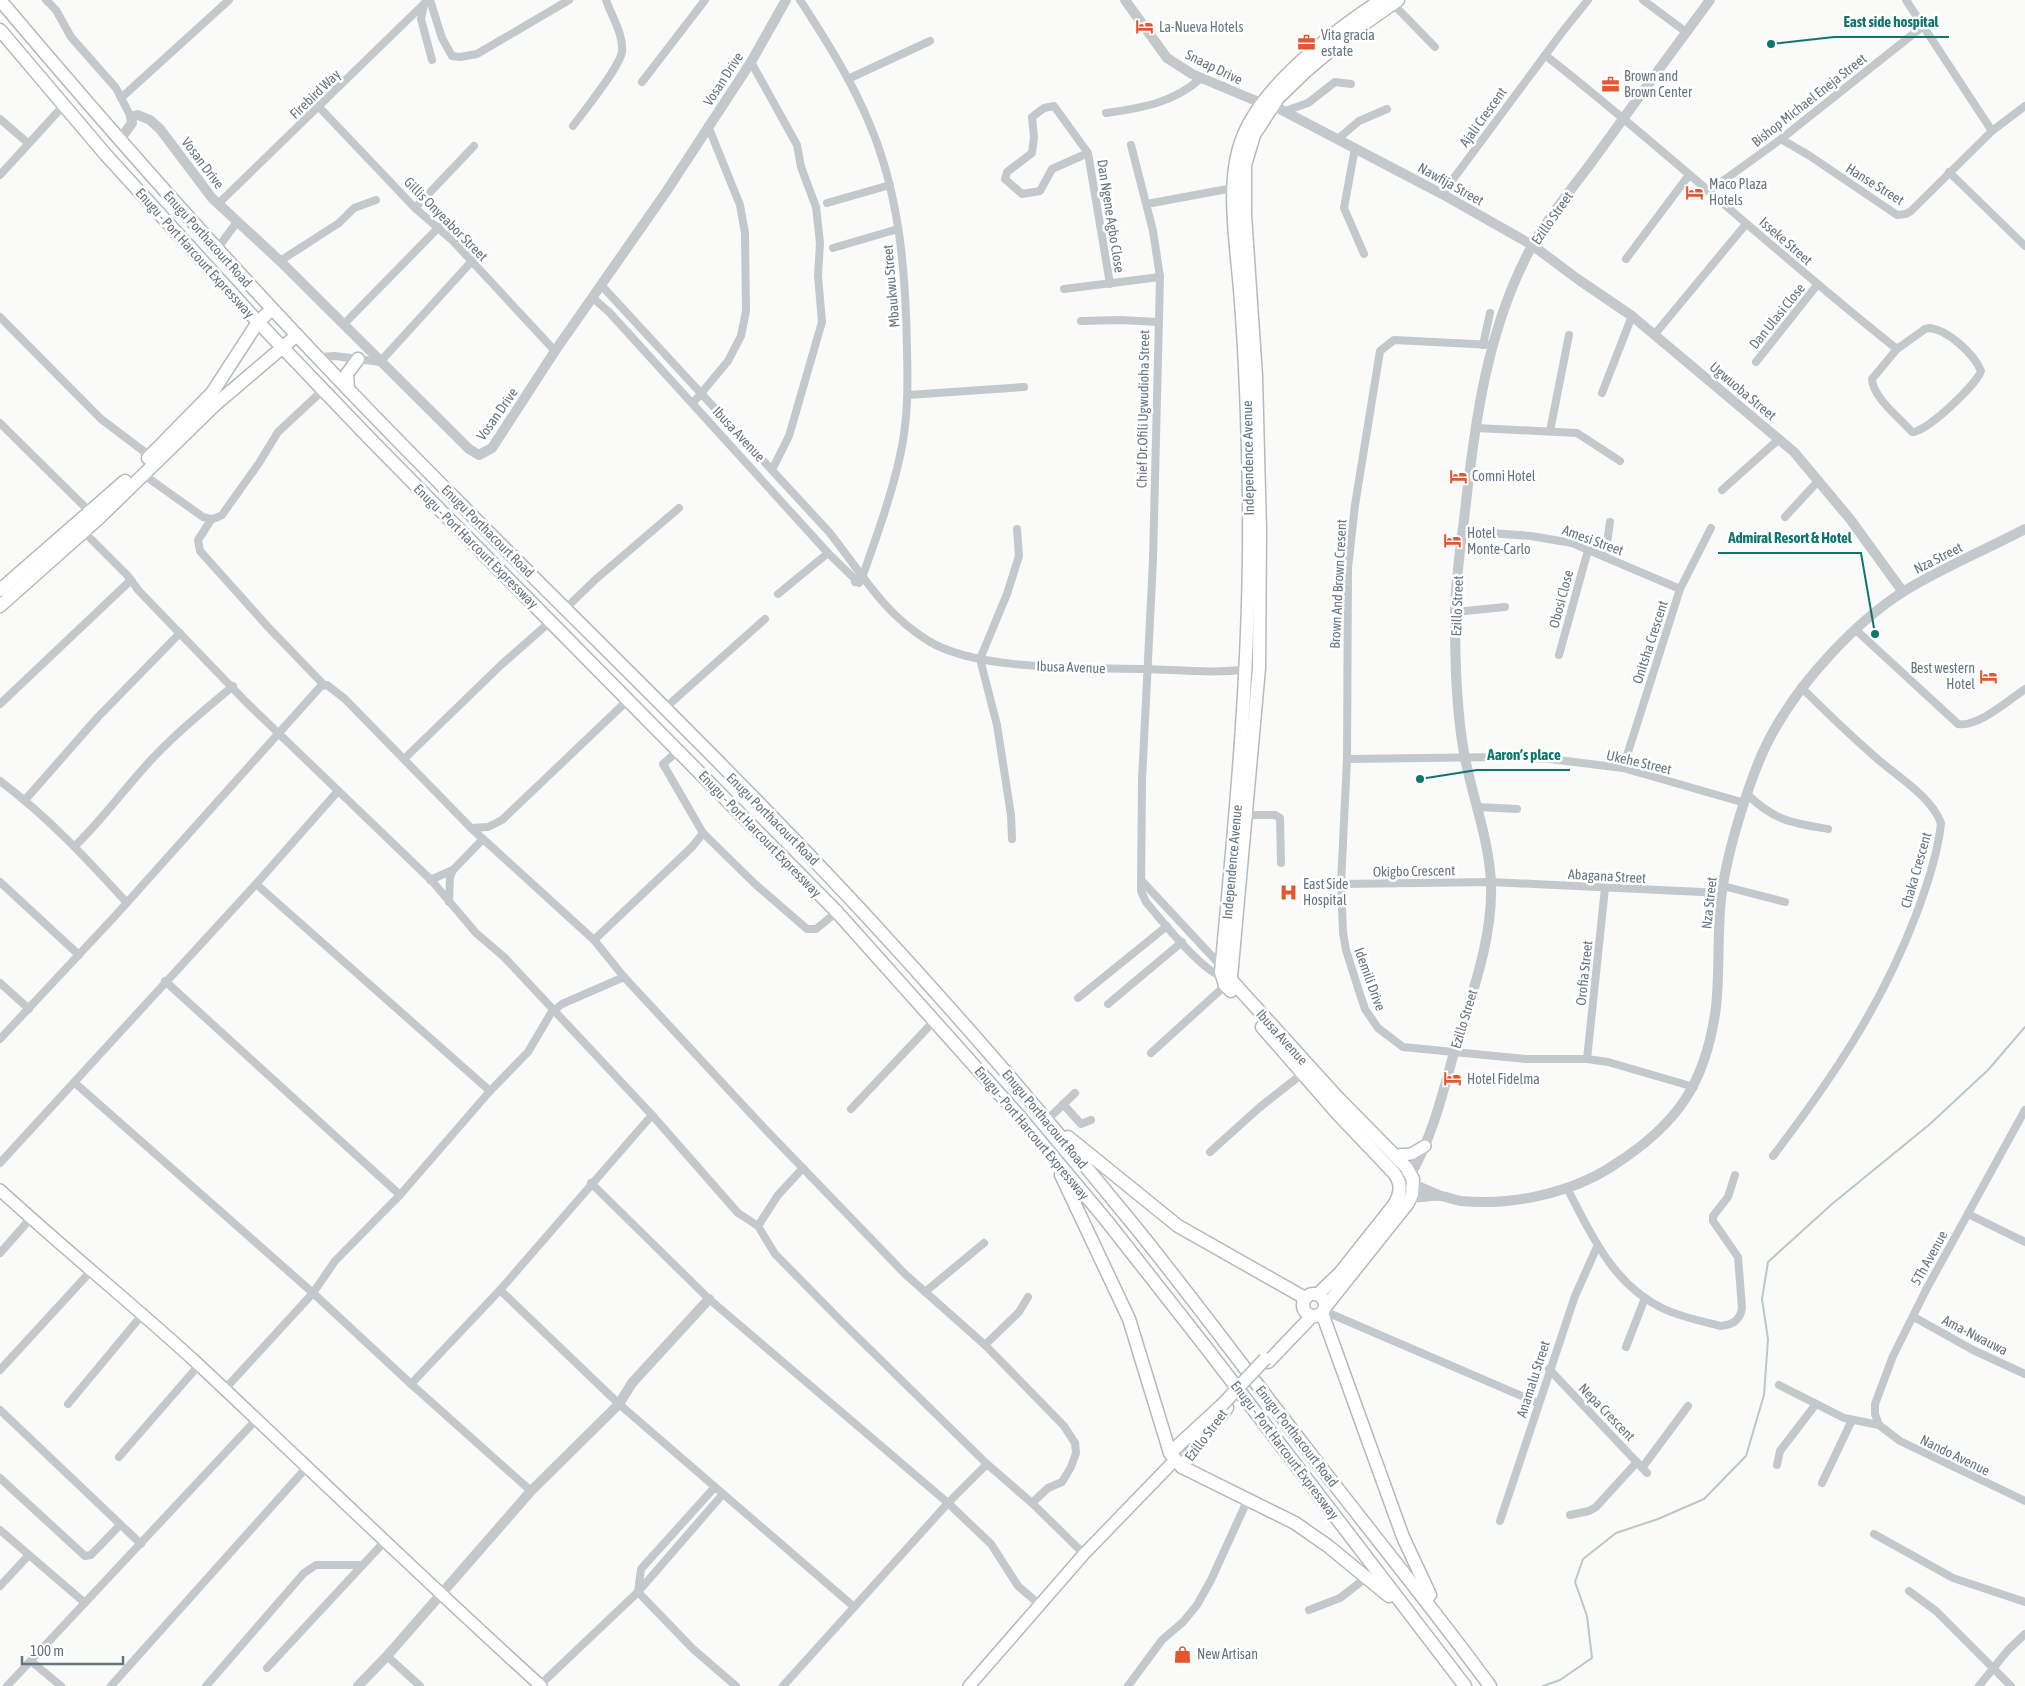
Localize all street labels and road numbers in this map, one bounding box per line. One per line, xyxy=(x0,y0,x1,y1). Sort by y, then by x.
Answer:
street label: Snaap Drive xyxy=(1183,46,1245,88)
street label: Vosan Drive xyxy=(700,49,746,109)
street label: Bishop Michael Eneja Street xyxy=(1748,50,1870,150)
street label: Firebird Way xyxy=(286,66,344,122)
street label: Ajali Crescent xyxy=(1456,84,1510,150)
street label: Vosan Drive xyxy=(178,134,228,192)
street label: Dan Ngene Agbo Close xyxy=(1094,158,1128,274)
street label: Nawfija Street xyxy=(1415,159,1487,209)
street label: Hanse Street xyxy=(1843,160,1907,208)
street label: Gillis Onyeabor Street xyxy=(401,174,491,264)
street label: Enugu - Port Harcourt Expressway xyxy=(132,185,258,321)
street label: Enugu Porthacourt Road xyxy=(161,188,255,290)
street label: Ezillo Street xyxy=(1528,189,1576,247)
street label: Isseke Street xyxy=(1756,214,1816,268)
street label: Mbaukwu Street xyxy=(879,244,903,328)
street label: Dan Ulasi Close xyxy=(1746,280,1808,352)
street label: Chief Dr.Ofili Ugwudioha Street xyxy=(1134,330,1152,488)
street label: Ugwuoba Street xyxy=(1707,359,1779,423)
street label: Vosan Drive xyxy=(473,385,521,443)
street label: Independence Avenue xyxy=(1239,400,1257,516)
street label: Ibusa Avenue xyxy=(710,403,768,465)
street label: Enugu - Port Harcourt Expressway xyxy=(411,481,542,612)
street label: Enugu Porthacourt Road xyxy=(438,481,538,581)
street label: Brown And Brown Cresent xyxy=(1327,519,1349,649)
street label: Amesi Street xyxy=(1560,522,1626,558)
street label: Nza Street xyxy=(1911,539,1965,577)
street label: Obosi Close xyxy=(1546,568,1576,630)
street label: Ezillo Street xyxy=(1448,575,1466,637)
street label: Onitsha Crescent xyxy=(1629,598,1671,686)
street label: Ibusa Avenue xyxy=(1036,658,1106,676)
street label: Ukehe Street xyxy=(1605,747,1673,777)
street label: Enugu - Port Harcourt Expressway xyxy=(695,768,825,901)
street label: Enugu Porthacourt Road xyxy=(723,769,823,869)
street label: Independence Avenue xyxy=(1219,804,1245,920)
street label: Chaka Crescent xyxy=(1898,830,1934,910)
street label: Okigbo Crescent xyxy=(1373,862,1455,880)
street label: Abagana Street xyxy=(1568,866,1646,886)
street label: Nza Street xyxy=(1698,876,1720,930)
street label: Orofia Street xyxy=(1573,940,1595,1006)
street label: Idemili Drive xyxy=(1351,945,1389,1013)
street label: Ezillo Street xyxy=(1447,988,1481,1050)
street label: Ibusa Avenue xyxy=(1253,1006,1311,1068)
street label: Enugu - Port Harcourt Expressway xyxy=(971,1063,1093,1203)
street label: Enugu Porthacourt Road xyxy=(999,1066,1091,1172)
street label: 5Th Avenue xyxy=(1907,1228,1951,1288)
street label: Ama-Nwauwa xyxy=(1940,1312,2010,1358)
street label: Anamalu Street xyxy=(1513,1339,1553,1419)
street label: Enugu - Port Harcourt Expressway xyxy=(1228,1378,1342,1523)
street label: Nepa Crescent xyxy=(1576,1380,1638,1444)
street label: Enugu Porthacourt Road xyxy=(1253,1382,1341,1490)
street label: Ezillo Street xyxy=(1181,1406,1231,1464)
street label: Nando Avenue xyxy=(1918,1431,1992,1479)

